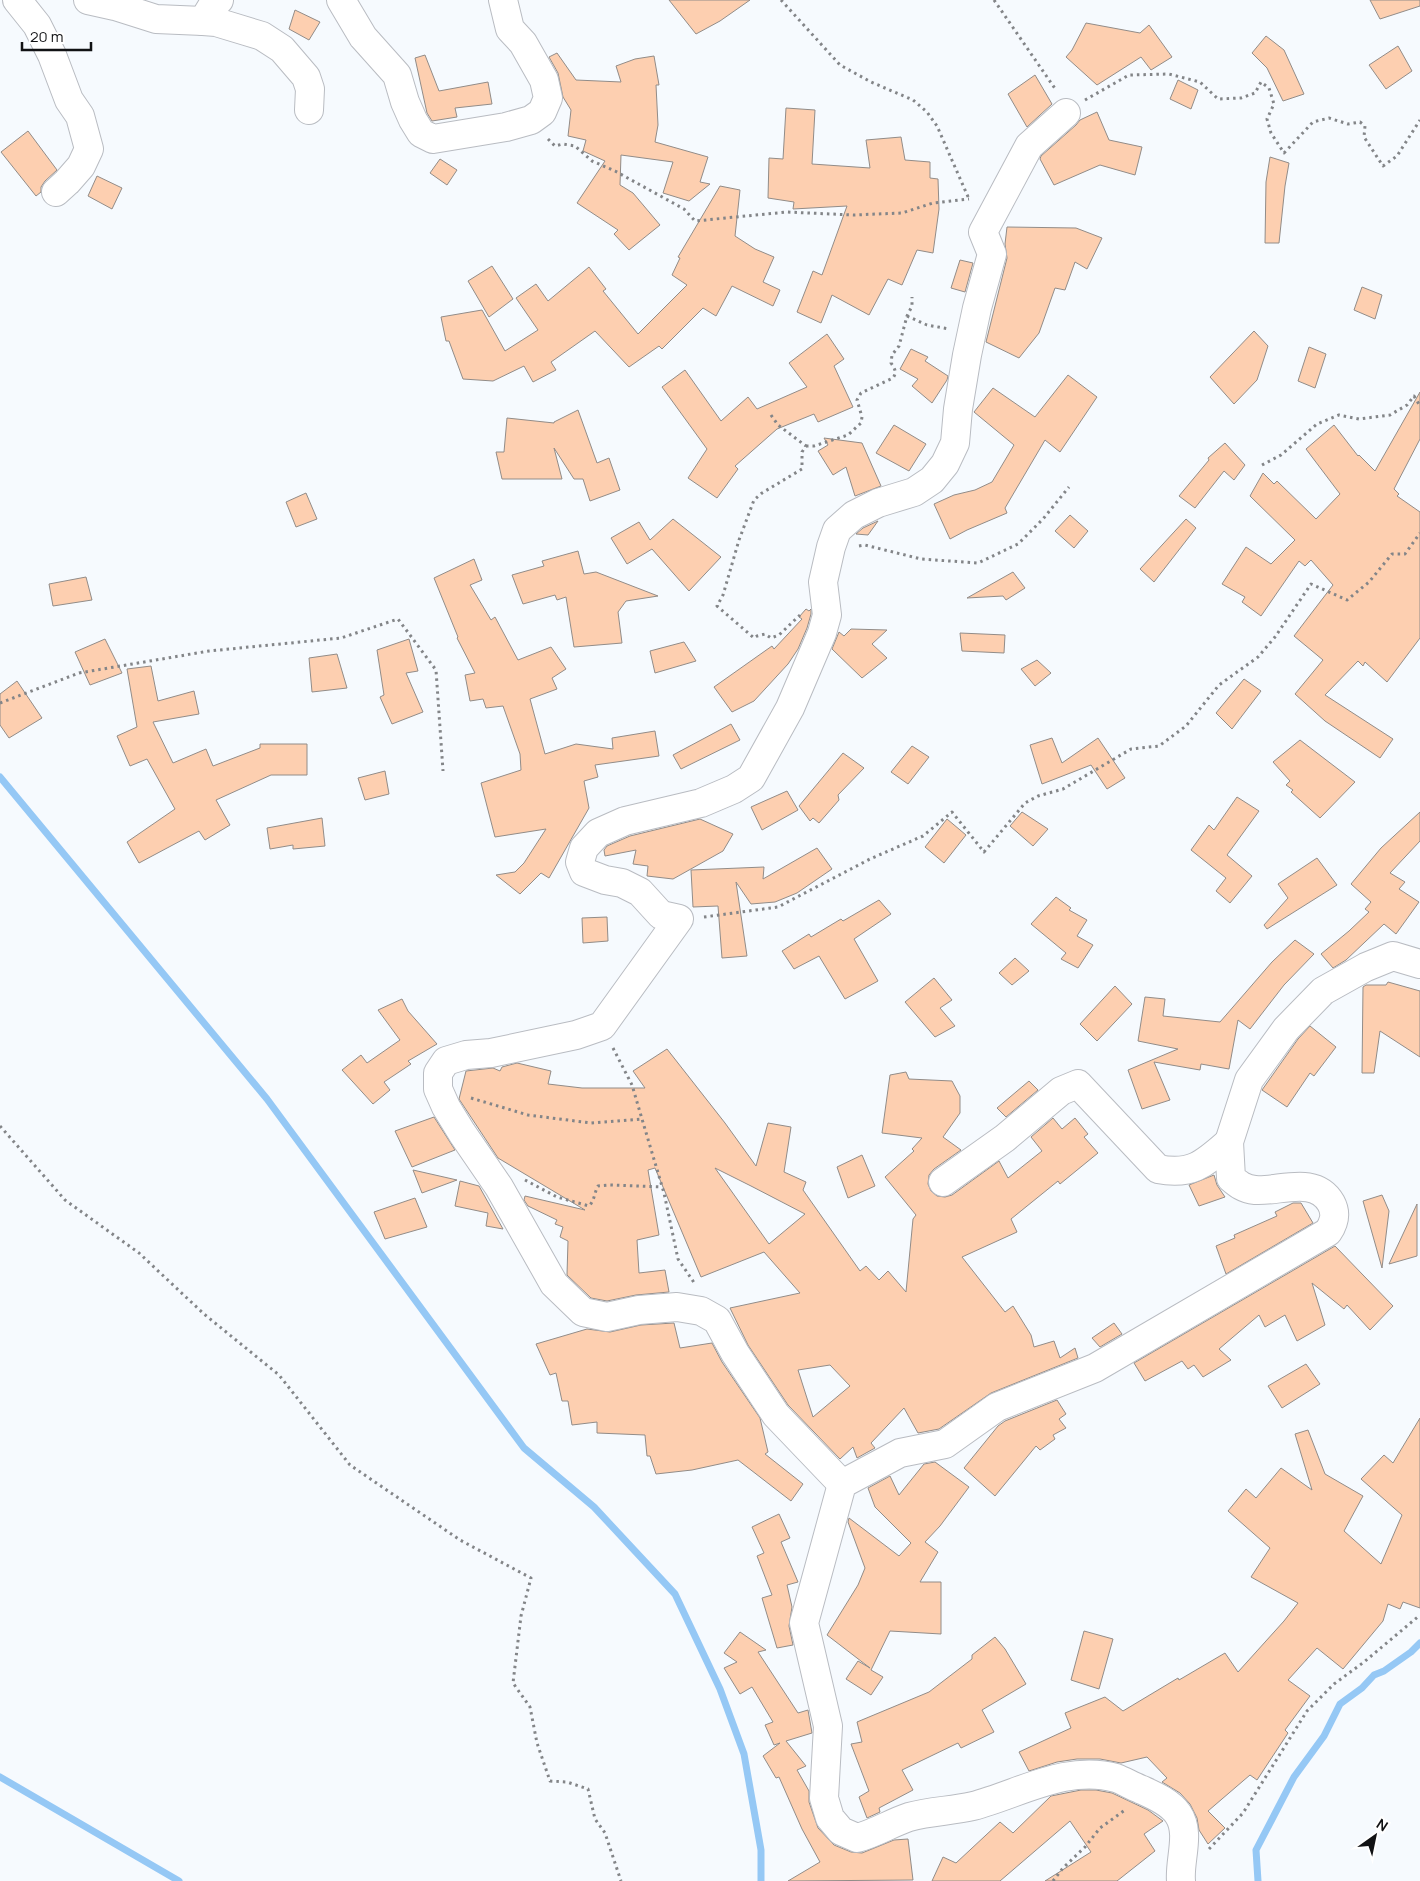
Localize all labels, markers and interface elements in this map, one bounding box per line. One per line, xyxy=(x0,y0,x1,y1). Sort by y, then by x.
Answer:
scale bar xyxy=(22,20,91,52)
text: 20 m xyxy=(30,26,63,47)
north arrow xyxy=(1350,1811,1400,1861)
text: N xyxy=(1373,1814,1392,1835)

